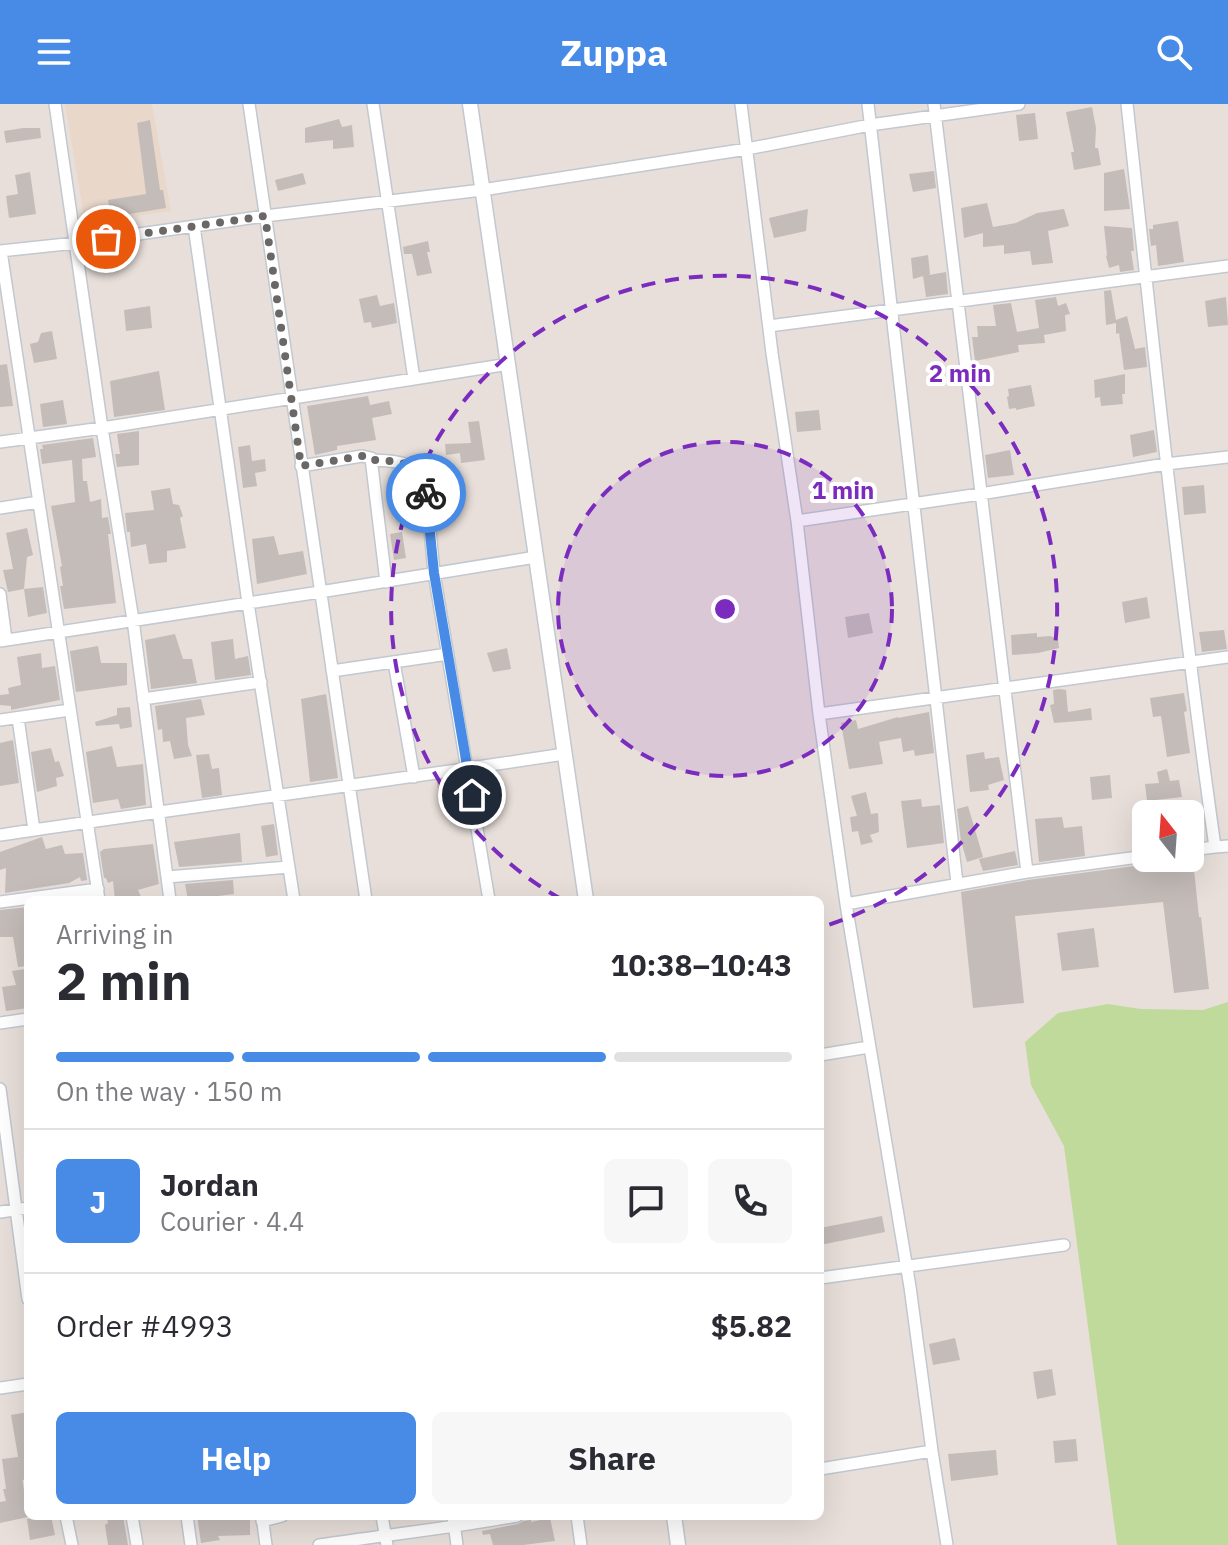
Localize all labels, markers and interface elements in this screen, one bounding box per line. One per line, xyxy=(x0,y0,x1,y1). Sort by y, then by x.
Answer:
text: Zuppa xyxy=(560,29,668,76)
icon: menu xyxy=(32,30,76,74)
icon: search xyxy=(1152,30,1196,74)
pin xyxy=(72,205,140,273)
icon: bag xyxy=(84,217,128,261)
text: 2 min xyxy=(929,357,991,389)
courier xyxy=(386,453,466,533)
icon: bike xyxy=(404,471,448,515)
text: 1 min xyxy=(812,474,874,506)
centre of rings xyxy=(711,595,739,623)
pin xyxy=(438,761,506,829)
icon: home xyxy=(450,773,494,817)
north arrow xyxy=(1132,800,1204,872)
map controls xyxy=(1132,800,1204,872)
text: Arriving in xyxy=(56,917,173,951)
text: 10:38–10:43 xyxy=(611,945,792,984)
text: 2 min xyxy=(56,947,192,1014)
text: On the way · 150 m xyxy=(56,1074,282,1108)
button: chat xyxy=(604,1159,688,1243)
button: phone xyxy=(708,1159,792,1243)
text: Jordan xyxy=(160,1165,259,1204)
text: J xyxy=(90,1182,106,1221)
text: Courier · 4.4 xyxy=(160,1204,304,1238)
text: Order #4993 xyxy=(56,1306,233,1345)
text: $5.82 xyxy=(711,1306,792,1345)
button: Help xyxy=(56,1412,416,1504)
button: Share xyxy=(432,1412,792,1504)

